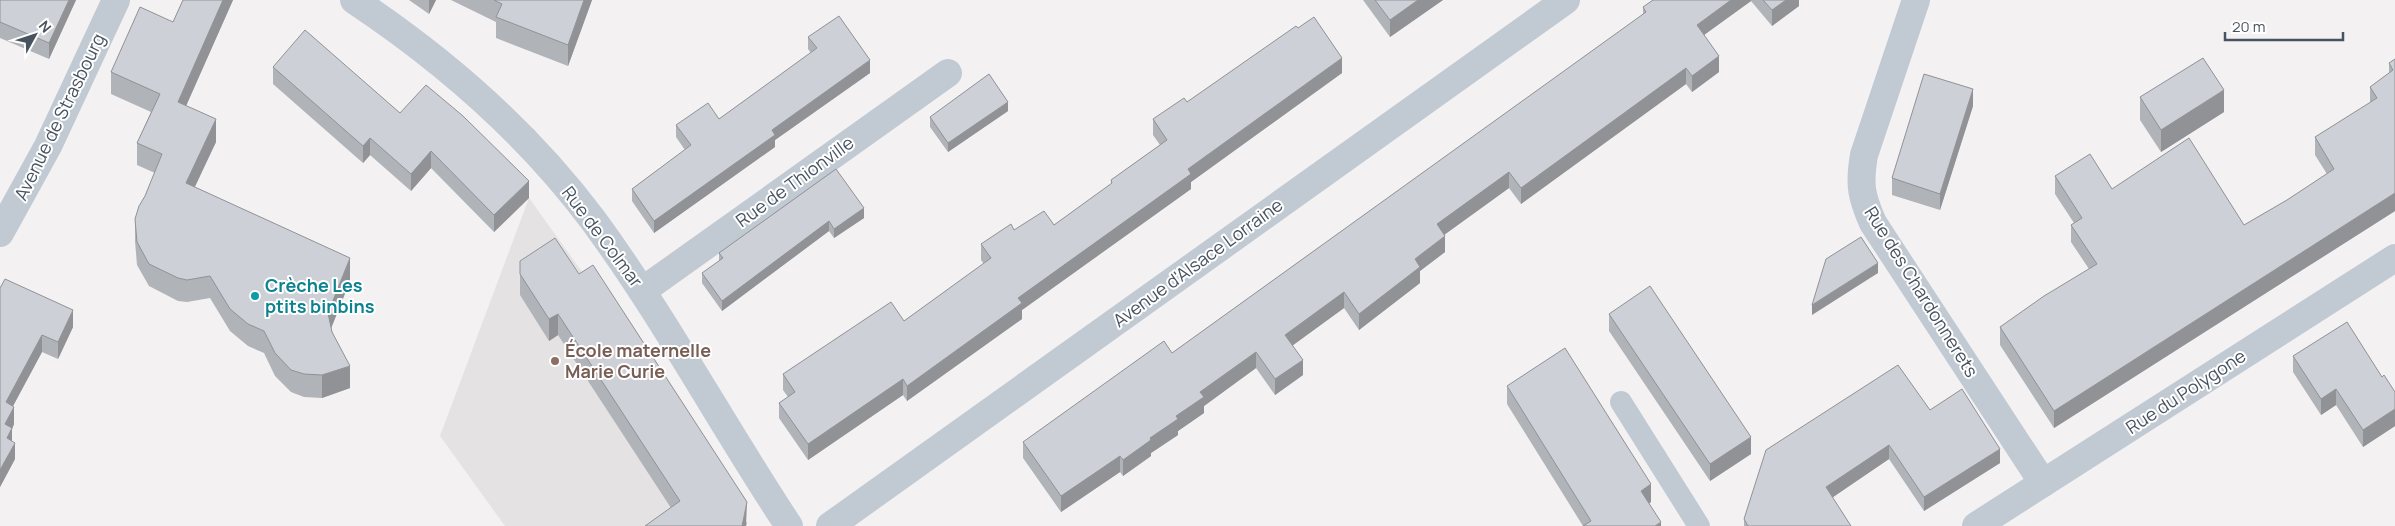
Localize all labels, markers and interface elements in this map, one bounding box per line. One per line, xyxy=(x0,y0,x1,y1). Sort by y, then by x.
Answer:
north arrow xyxy=(10,10,60,60)
scale bar xyxy=(2225,10,2342,42)
text: N xyxy=(35,16,56,36)
text: 20 m xyxy=(2232,16,2265,37)
street label: Avenue de Strasbourg xyxy=(8,29,110,204)
street label: Rue de Thionville xyxy=(731,130,858,232)
street label: Rue de Colmar xyxy=(557,181,649,292)
street label: Avenue d'Alsace Lorraine xyxy=(1108,192,1287,332)
street label: Rue des Chardonnerets xyxy=(1859,202,1984,381)
place label: Crèche Les ptits binbins xyxy=(265,273,375,318)
marker: Crèche Les ptits binbins xyxy=(249,290,261,302)
place label: École maternelle Marie Curie xyxy=(565,338,711,383)
street label: Rue du Polygone xyxy=(2121,343,2250,439)
marker: École maternelle Marie Curie xyxy=(549,355,561,367)

